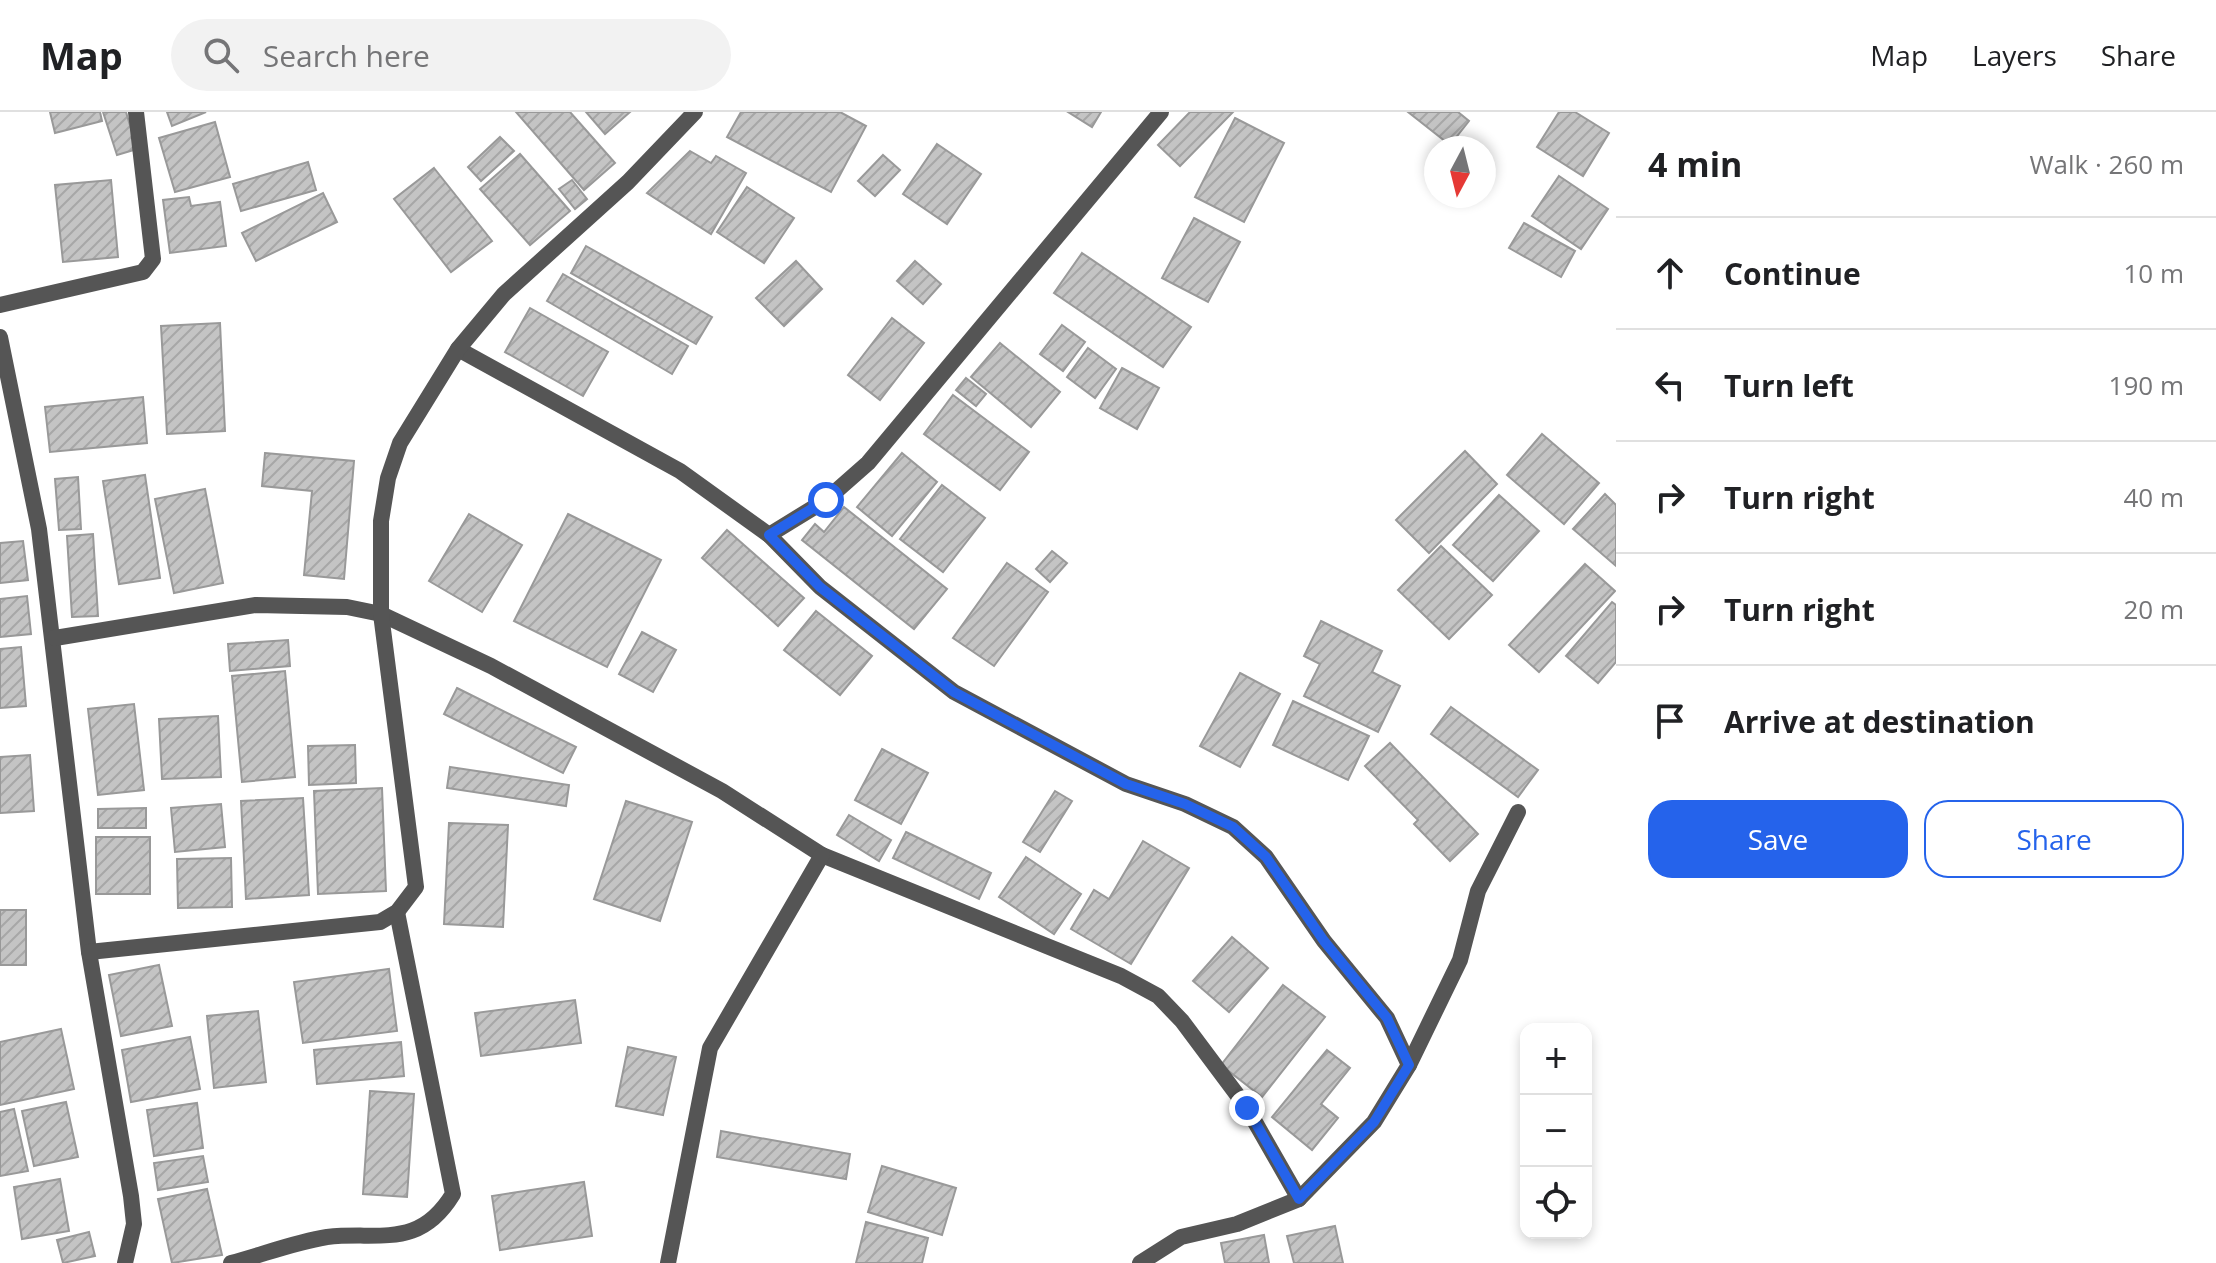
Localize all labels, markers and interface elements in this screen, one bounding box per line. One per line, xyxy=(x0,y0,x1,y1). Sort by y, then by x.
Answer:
search box xyxy=(171,19,731,91)
text: Map xyxy=(40,29,123,81)
icon: search xyxy=(199,33,243,77)
text: Search here xyxy=(263,35,430,76)
text: Map xyxy=(1870,36,1928,74)
text: Layers xyxy=(1972,36,2057,74)
text: Share xyxy=(2101,36,2176,74)
north arrow xyxy=(1424,136,1496,208)
text: 4 min xyxy=(1648,141,1742,187)
text: Walk · 260 m xyxy=(2030,146,2184,182)
icon: ahead xyxy=(1648,251,1692,295)
text: Continue xyxy=(1724,253,1861,294)
text: 10 m xyxy=(2123,255,2184,291)
icon: left xyxy=(1648,363,1692,407)
text: Turn left xyxy=(1724,365,1854,406)
text: 190 m xyxy=(2109,367,2184,403)
icon: right xyxy=(1648,475,1692,519)
text: Turn right xyxy=(1724,477,1875,518)
text: 40 m xyxy=(2123,479,2184,515)
route start xyxy=(808,482,844,518)
icon: right xyxy=(1648,587,1692,631)
text: Turn right xyxy=(1724,589,1875,630)
text: 20 m xyxy=(2123,591,2184,627)
icon: arrive xyxy=(1648,699,1692,743)
text: Arrive at destination xyxy=(1724,701,2035,742)
button: Save xyxy=(1648,800,1908,878)
button: Share xyxy=(1924,800,2184,878)
map controls xyxy=(1520,1023,1592,1239)
button: + xyxy=(1520,1023,1592,1095)
route end xyxy=(1229,1090,1265,1126)
button: − xyxy=(1520,1095,1592,1167)
button: locate xyxy=(1520,1167,1592,1239)

